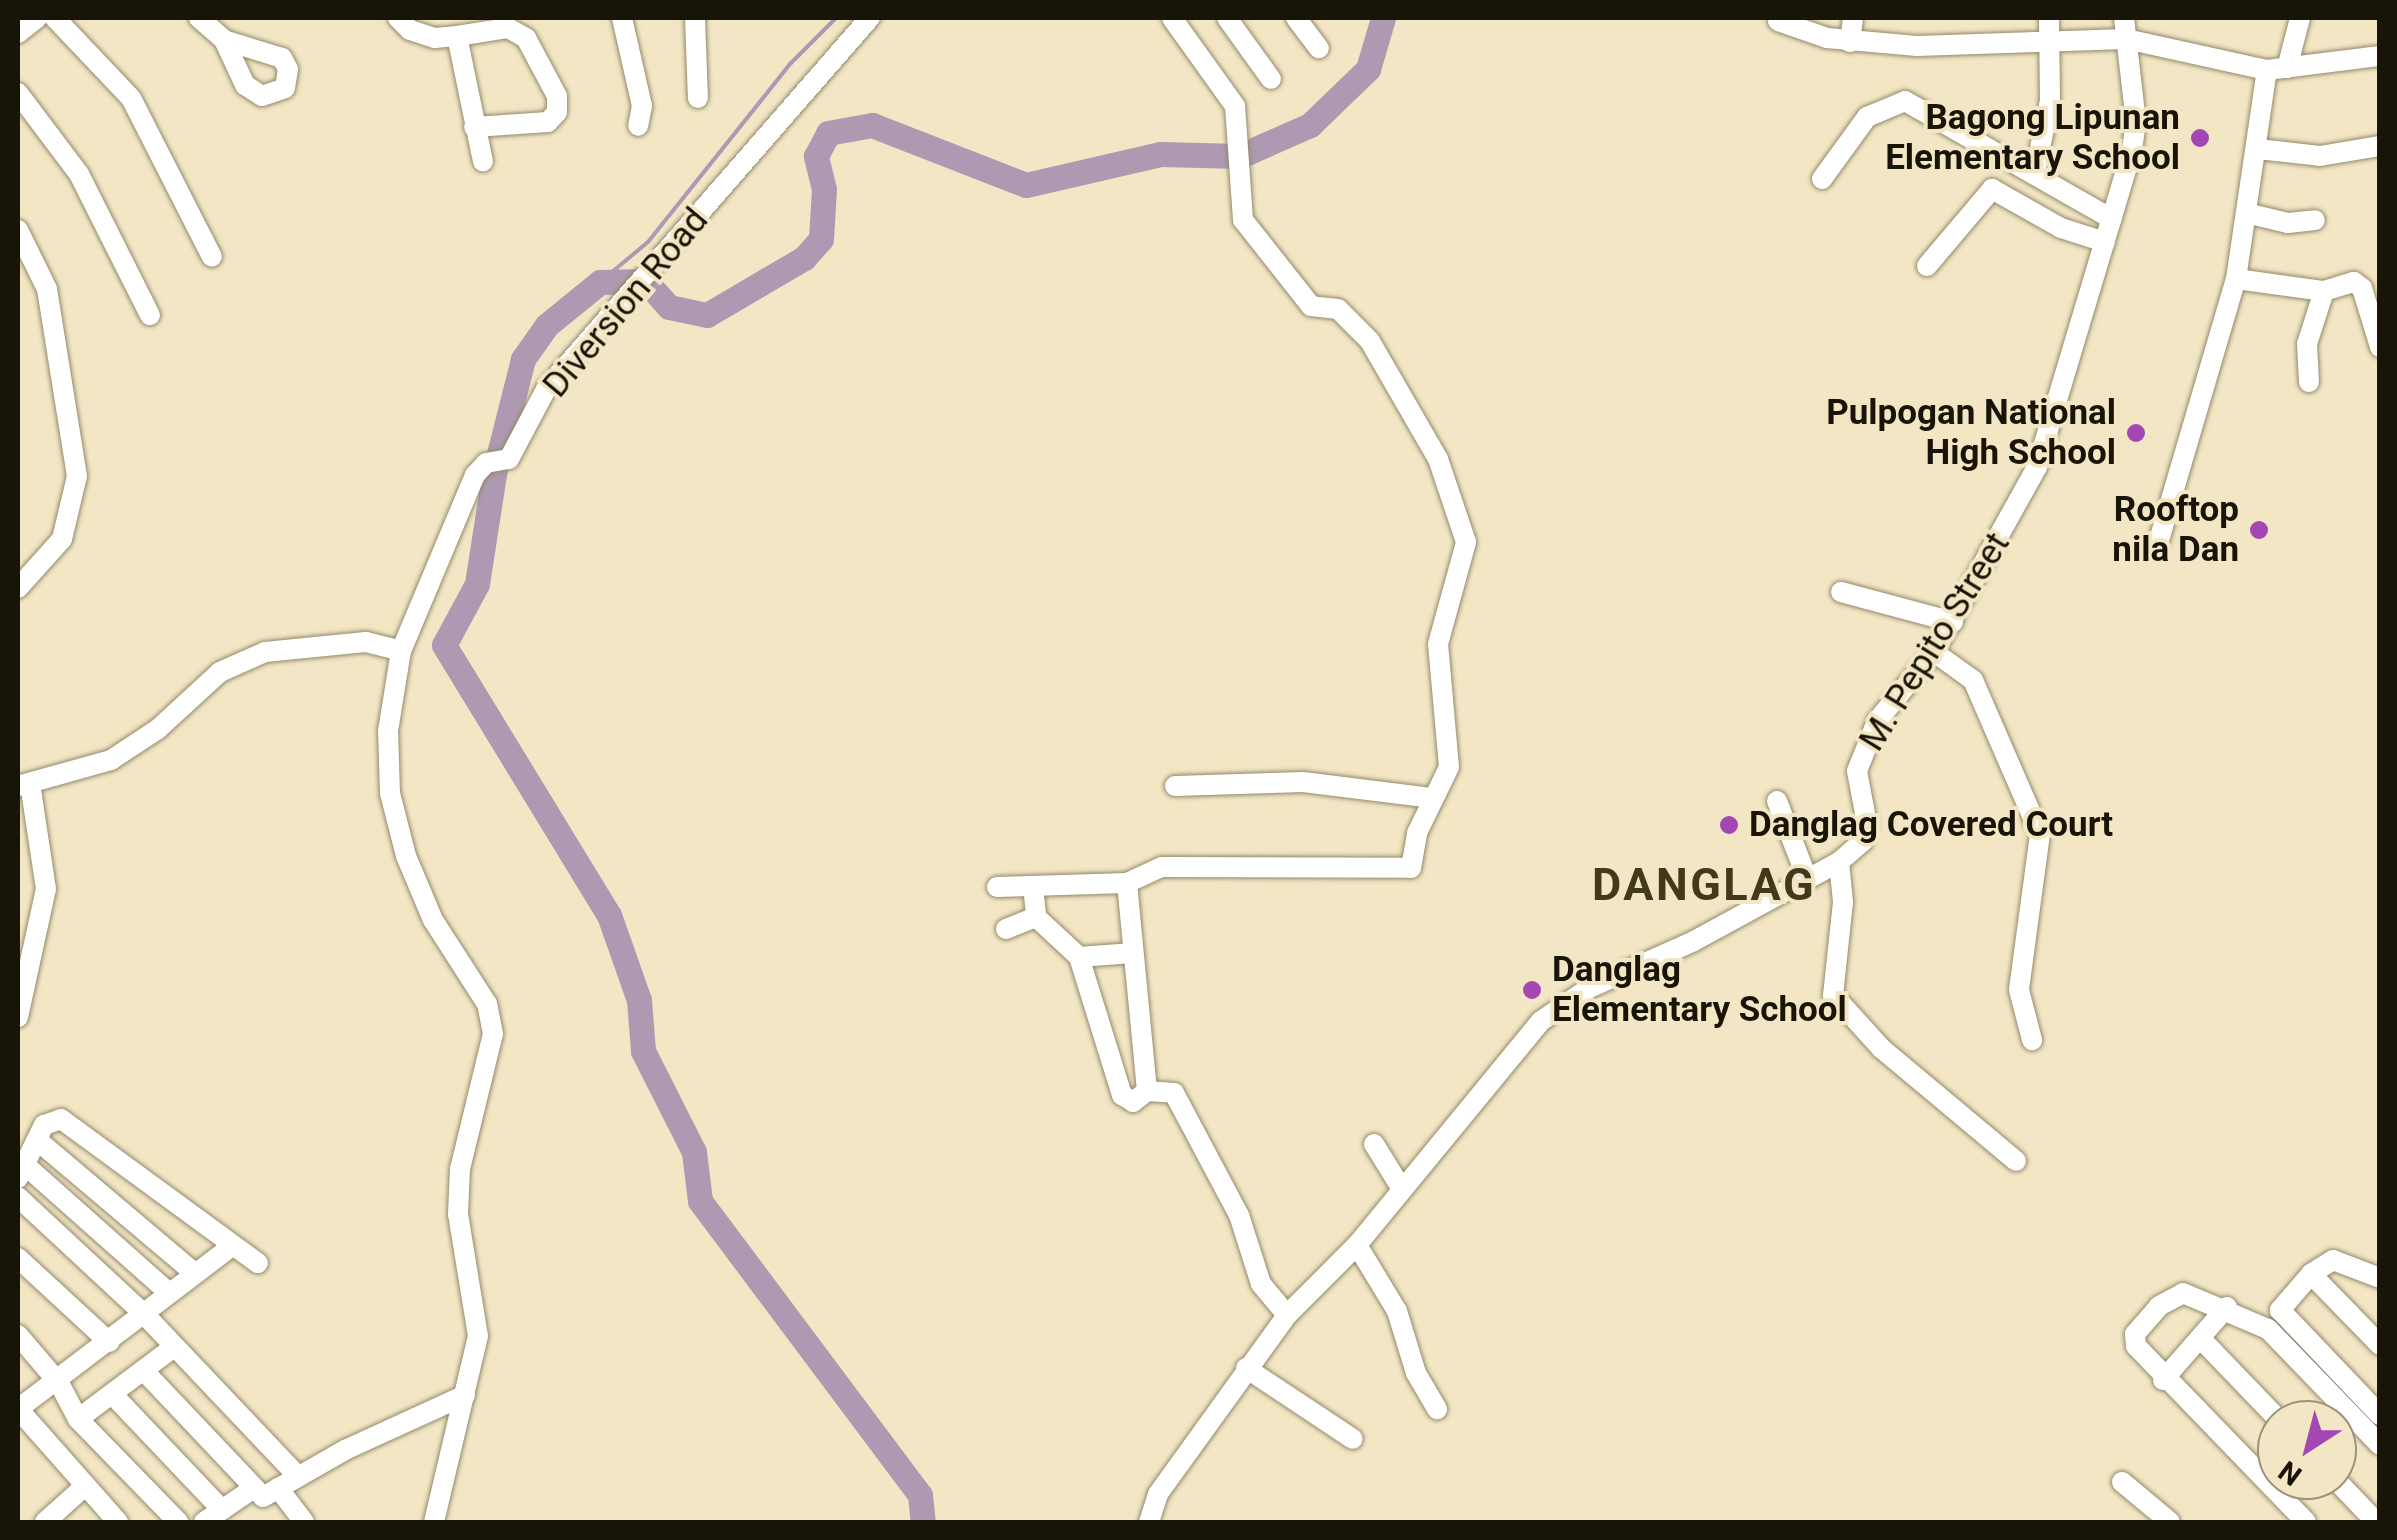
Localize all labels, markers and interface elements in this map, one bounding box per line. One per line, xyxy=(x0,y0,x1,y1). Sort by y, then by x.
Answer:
place label: Bagong Lipunan Elementary School xyxy=(1885,97,2180,179)
marker: Bagong Lipunan Elementary School xyxy=(2189,127,2211,149)
street label: Diversion Road xyxy=(535,200,717,406)
place label: Pulpogan National High School xyxy=(1826,392,2116,474)
marker: Pulpogan National High School xyxy=(2125,422,2147,444)
place label: Rooftop nila Dan xyxy=(2112,489,2239,571)
marker: Rooftop nila Dan xyxy=(2248,519,2270,541)
street label: M. Pepito Street xyxy=(1851,525,2019,759)
place label: Danglag Covered Court xyxy=(1749,804,2113,846)
marker: Danglag Covered Court xyxy=(1718,814,1740,836)
district label: DANGLAG xyxy=(1592,858,1816,912)
place label: Danglag Elementary School xyxy=(1552,949,1847,1031)
marker: Danglag Elementary School xyxy=(1521,979,1543,1001)
north arrow xyxy=(2257,1400,2357,1500)
text: N xyxy=(2273,1454,2308,1492)

